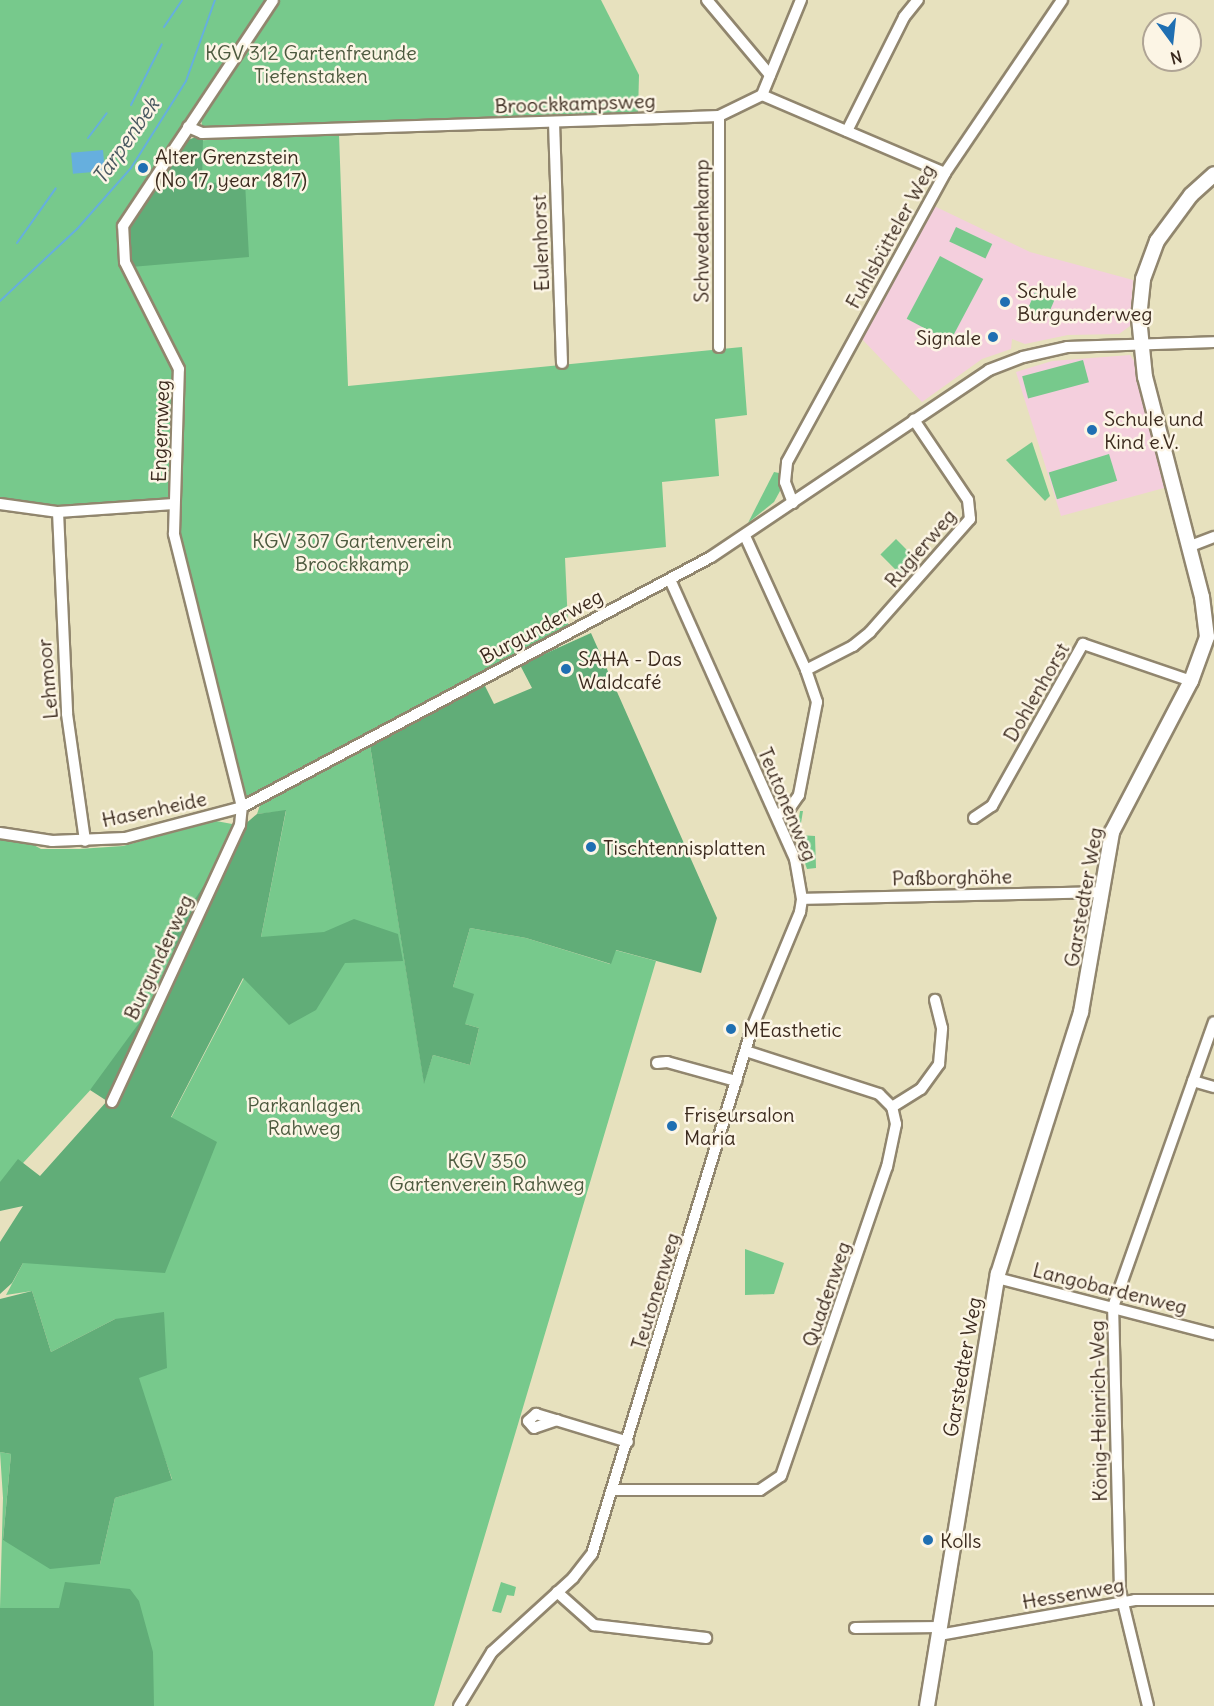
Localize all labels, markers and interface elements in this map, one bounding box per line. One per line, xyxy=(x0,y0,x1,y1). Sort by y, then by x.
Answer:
north arrow xyxy=(1142,12,1202,72)
park label: KGV 312 Gartenfreunde Tiefenstaken xyxy=(205,40,417,87)
text: N xyxy=(1168,46,1184,69)
street label: Broockkampsweg xyxy=(494,88,656,118)
water label: Tarpenbek xyxy=(87,93,165,189)
place label: Alter Grenzstein (No 17, year 1817) xyxy=(155,144,307,191)
street label: Schwedenkamp xyxy=(689,159,713,303)
street label: Fuhlsbütteler Weg xyxy=(840,159,940,313)
marker: Alter Grenzstein (No 17, year 1817) xyxy=(136,161,150,175)
street label: Eulenhorst xyxy=(526,194,554,292)
place label: Schule Burgunderweg xyxy=(1017,278,1152,325)
marker: Schule Burgunderweg xyxy=(998,295,1012,309)
place label: Signale xyxy=(916,325,981,349)
marker: Signale xyxy=(986,330,1000,344)
street label: Engernweg xyxy=(146,379,174,483)
place label: Schule und Kind e.V. xyxy=(1104,406,1203,453)
marker: Schule und Kind e.V. xyxy=(1085,423,1099,437)
street label: Rugierweg xyxy=(879,504,961,592)
park label: KGV 307 Gartenverein Broockkamp xyxy=(252,529,452,576)
street label: Burgunderweg xyxy=(476,584,606,668)
street label: Lehmoor xyxy=(32,638,62,720)
street label: Dohlenhorst xyxy=(998,638,1074,746)
place label: SAHA - Das Waldcafé xyxy=(578,646,682,693)
marker: SAHA - Das Waldcafé xyxy=(559,662,573,676)
street label: Teutonenweg xyxy=(753,744,823,864)
street label: Hasenheide xyxy=(99,786,209,832)
street label: Garstedter Weg xyxy=(1059,825,1107,969)
place label: Tischtennisplatten xyxy=(603,835,766,859)
marker: Tischtennisplatten xyxy=(584,840,598,854)
street label: Paßborghöhe xyxy=(892,864,1012,890)
street label: Burgunderweg xyxy=(119,891,197,1023)
place label: MEasthetic xyxy=(743,1017,842,1041)
marker: MEasthetic xyxy=(724,1022,738,1036)
park label: Parkanlagen Rahweg xyxy=(247,1092,361,1139)
place label: Friseursalon Maria xyxy=(684,1102,795,1149)
marker: Friseursalon Maria xyxy=(665,1119,679,1133)
park label: KGV 350 Gartenverein Rahweg xyxy=(389,1149,585,1196)
street label: Teutonenweg xyxy=(626,1230,684,1352)
street label: Quadenweg xyxy=(797,1238,855,1350)
street label: Langobardenweg xyxy=(1030,1257,1190,1319)
street label: Garstedter Weg xyxy=(938,1295,986,1439)
street label: König-Heinrich-Weg xyxy=(1084,1320,1112,1502)
place label: Kolls xyxy=(940,1528,981,1552)
marker: Kolls xyxy=(921,1533,935,1547)
street label: Hessenweg xyxy=(1020,1572,1126,1614)

